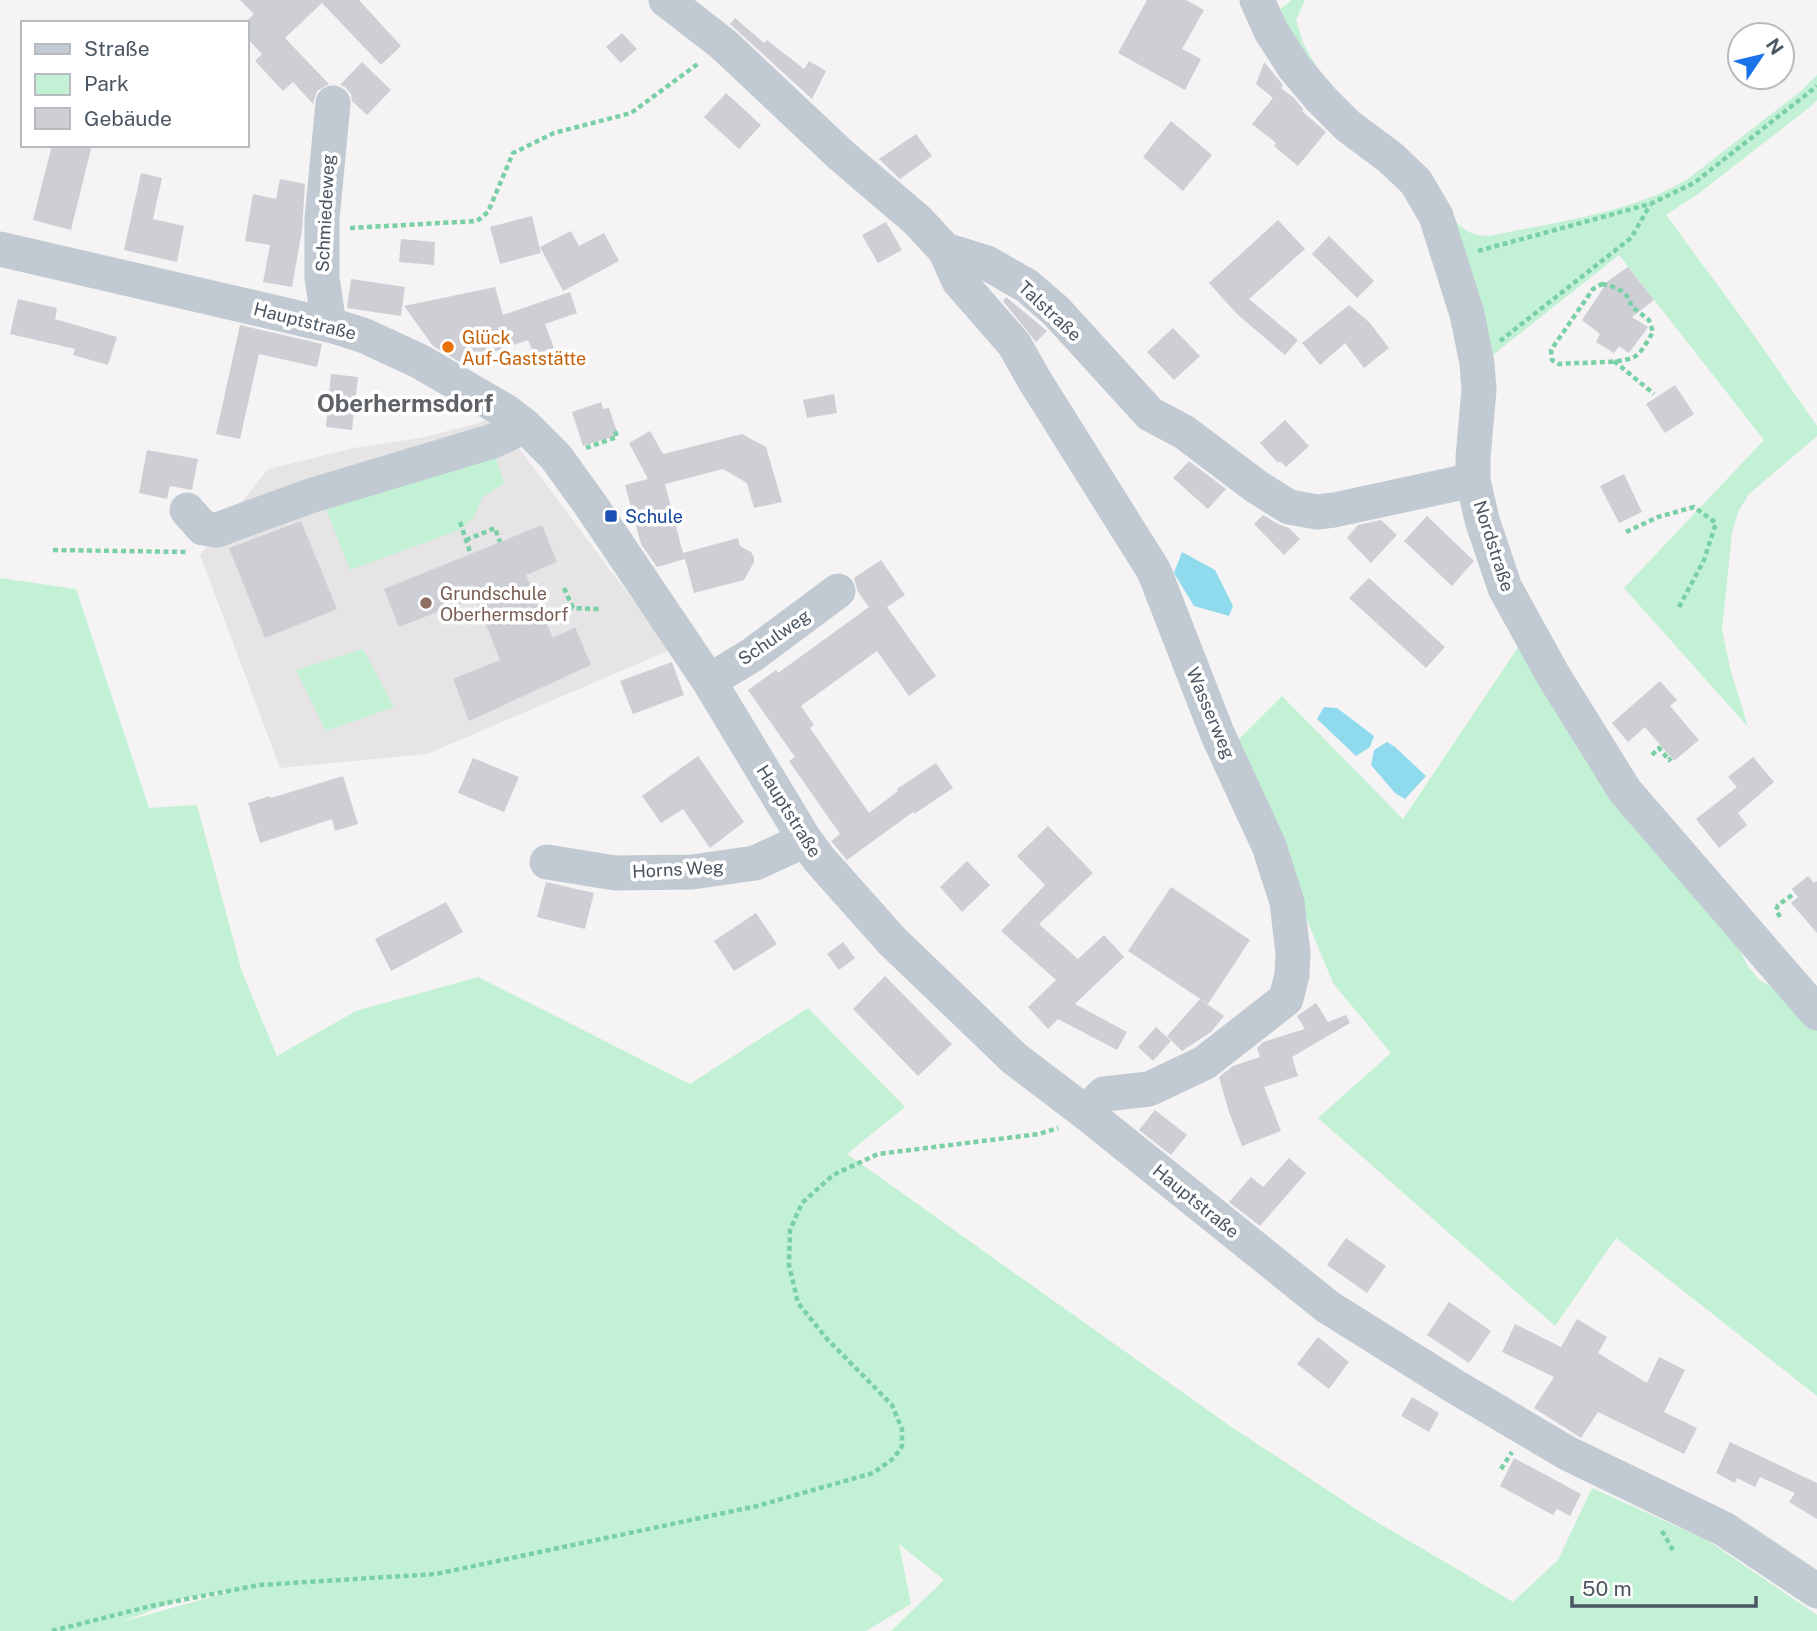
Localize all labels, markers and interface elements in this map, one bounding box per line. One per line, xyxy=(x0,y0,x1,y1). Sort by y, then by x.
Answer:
legend xyxy=(21,21,248,147)
north arrow xyxy=(1726,21,1796,91)
text: N xyxy=(1762,34,1788,59)
text: Straße xyxy=(84,36,150,61)
text: Park xyxy=(84,71,129,96)
text: Gebäude xyxy=(84,106,172,131)
street label: Schmiedeweg xyxy=(311,153,339,273)
street label: Talstraße xyxy=(1014,277,1086,345)
street label: Hauptstraße xyxy=(252,298,358,344)
place label: Glück Auf-Gaststätte xyxy=(462,327,586,369)
marker: Glück Auf-Gaststätte xyxy=(440,339,456,355)
district label: Oberhermsdorf xyxy=(317,389,494,417)
street label: Nordstraße xyxy=(1469,498,1519,594)
place label: Schule xyxy=(625,506,683,527)
marker: Schule xyxy=(603,508,619,524)
place label: Grundschule Oberhermsdorf xyxy=(440,583,569,625)
marker: Grundschule Oberhermsdorf xyxy=(418,595,434,611)
street label: Schulweg xyxy=(734,605,814,669)
street label: Wasserweg xyxy=(1182,664,1240,762)
street label: Hauptstraße xyxy=(752,761,826,861)
street label: Horns Weg xyxy=(632,856,724,882)
street label: Hauptstraße xyxy=(1149,1160,1243,1242)
scale bar xyxy=(1572,1564,1756,1608)
text: 50 m xyxy=(1582,1576,1632,1601)

